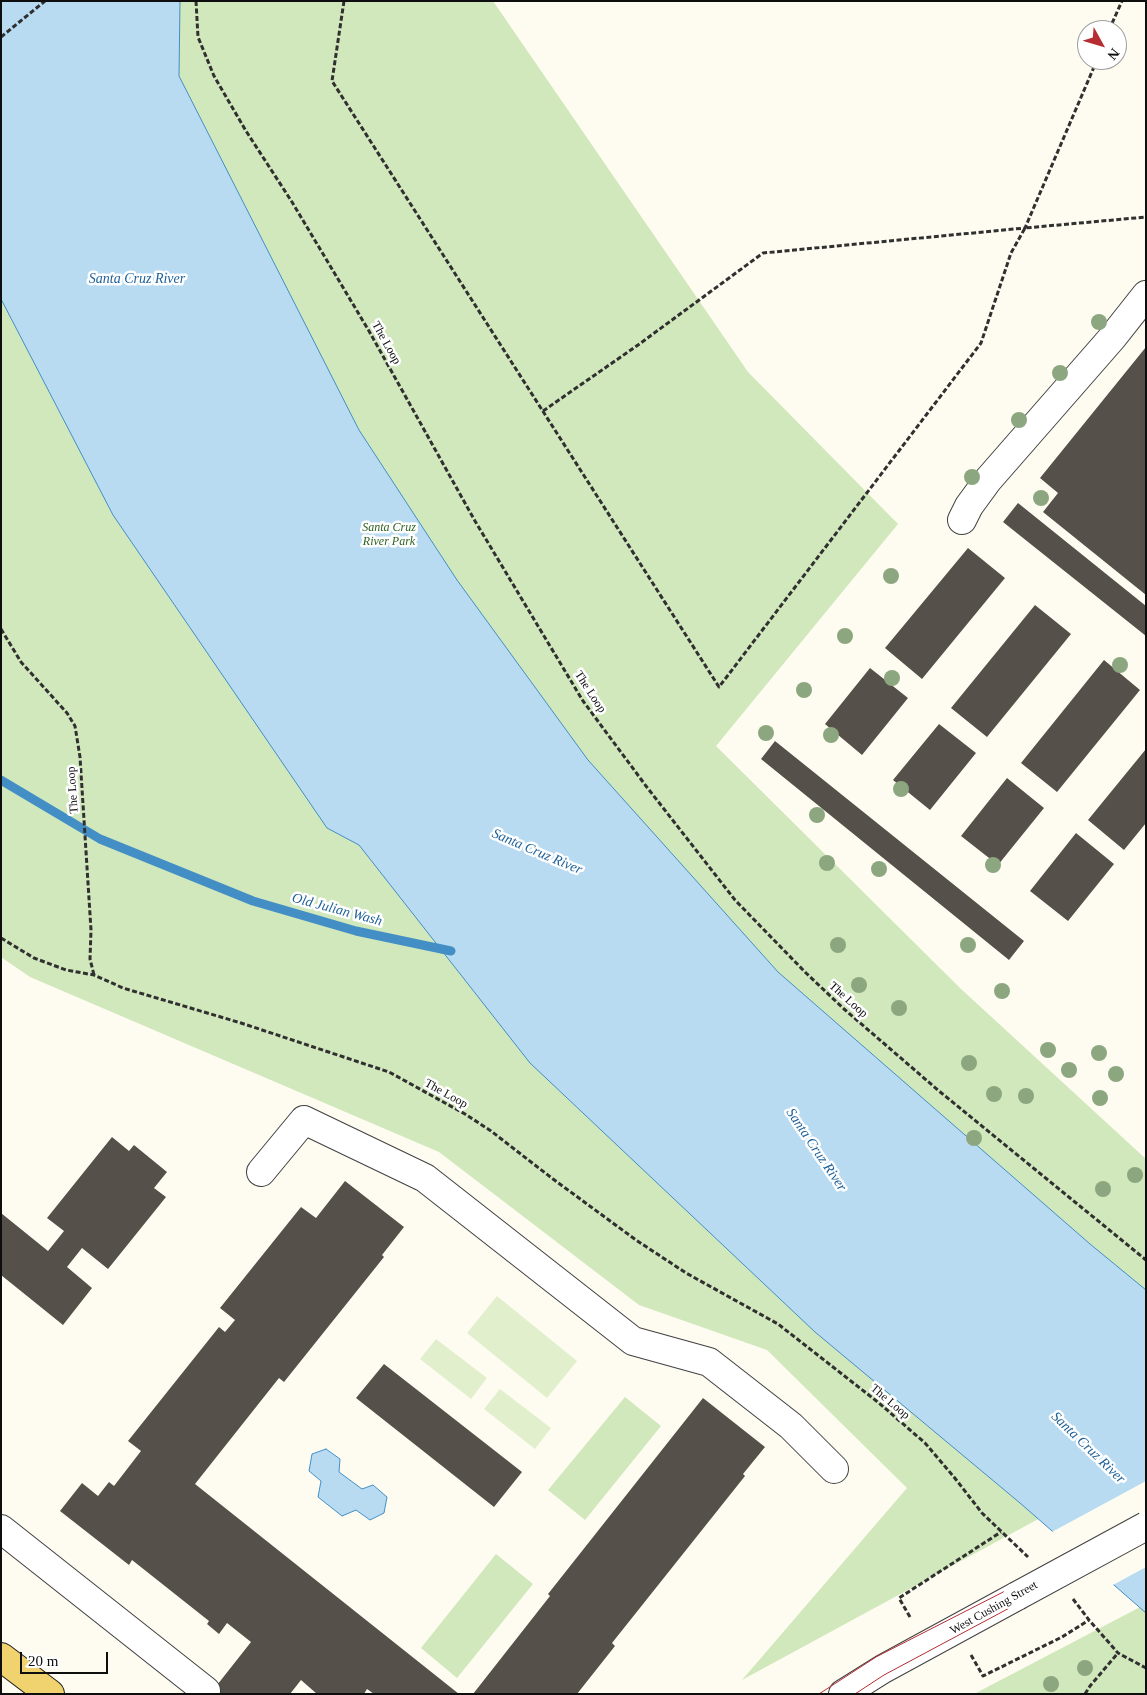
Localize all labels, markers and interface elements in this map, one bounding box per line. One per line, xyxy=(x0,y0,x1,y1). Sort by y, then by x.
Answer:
north arrow xyxy=(1077,20,1127,70)
text: N xyxy=(1104,45,1122,63)
water label: Santa Cruz River xyxy=(89,271,185,287)
street label: The Loop xyxy=(368,319,404,367)
park label: Santa Cruz River Park xyxy=(362,521,416,549)
street label: The Loop xyxy=(571,668,609,716)
street label: The Loop xyxy=(64,766,82,814)
water label: Santa Cruz River xyxy=(489,825,585,879)
water label: Old Julian Wash xyxy=(290,890,384,930)
street label: The Loop xyxy=(826,979,870,1021)
street label: The Loop xyxy=(422,1076,470,1112)
water label: Santa Cruz River xyxy=(782,1105,850,1195)
street label: The Loop xyxy=(867,1381,913,1423)
water label: Santa Cruz River xyxy=(1047,1408,1129,1488)
street label: West Cushing Street xyxy=(948,1578,1040,1638)
scale bar xyxy=(22,1642,110,1674)
text: 20 m xyxy=(28,1653,58,1669)

